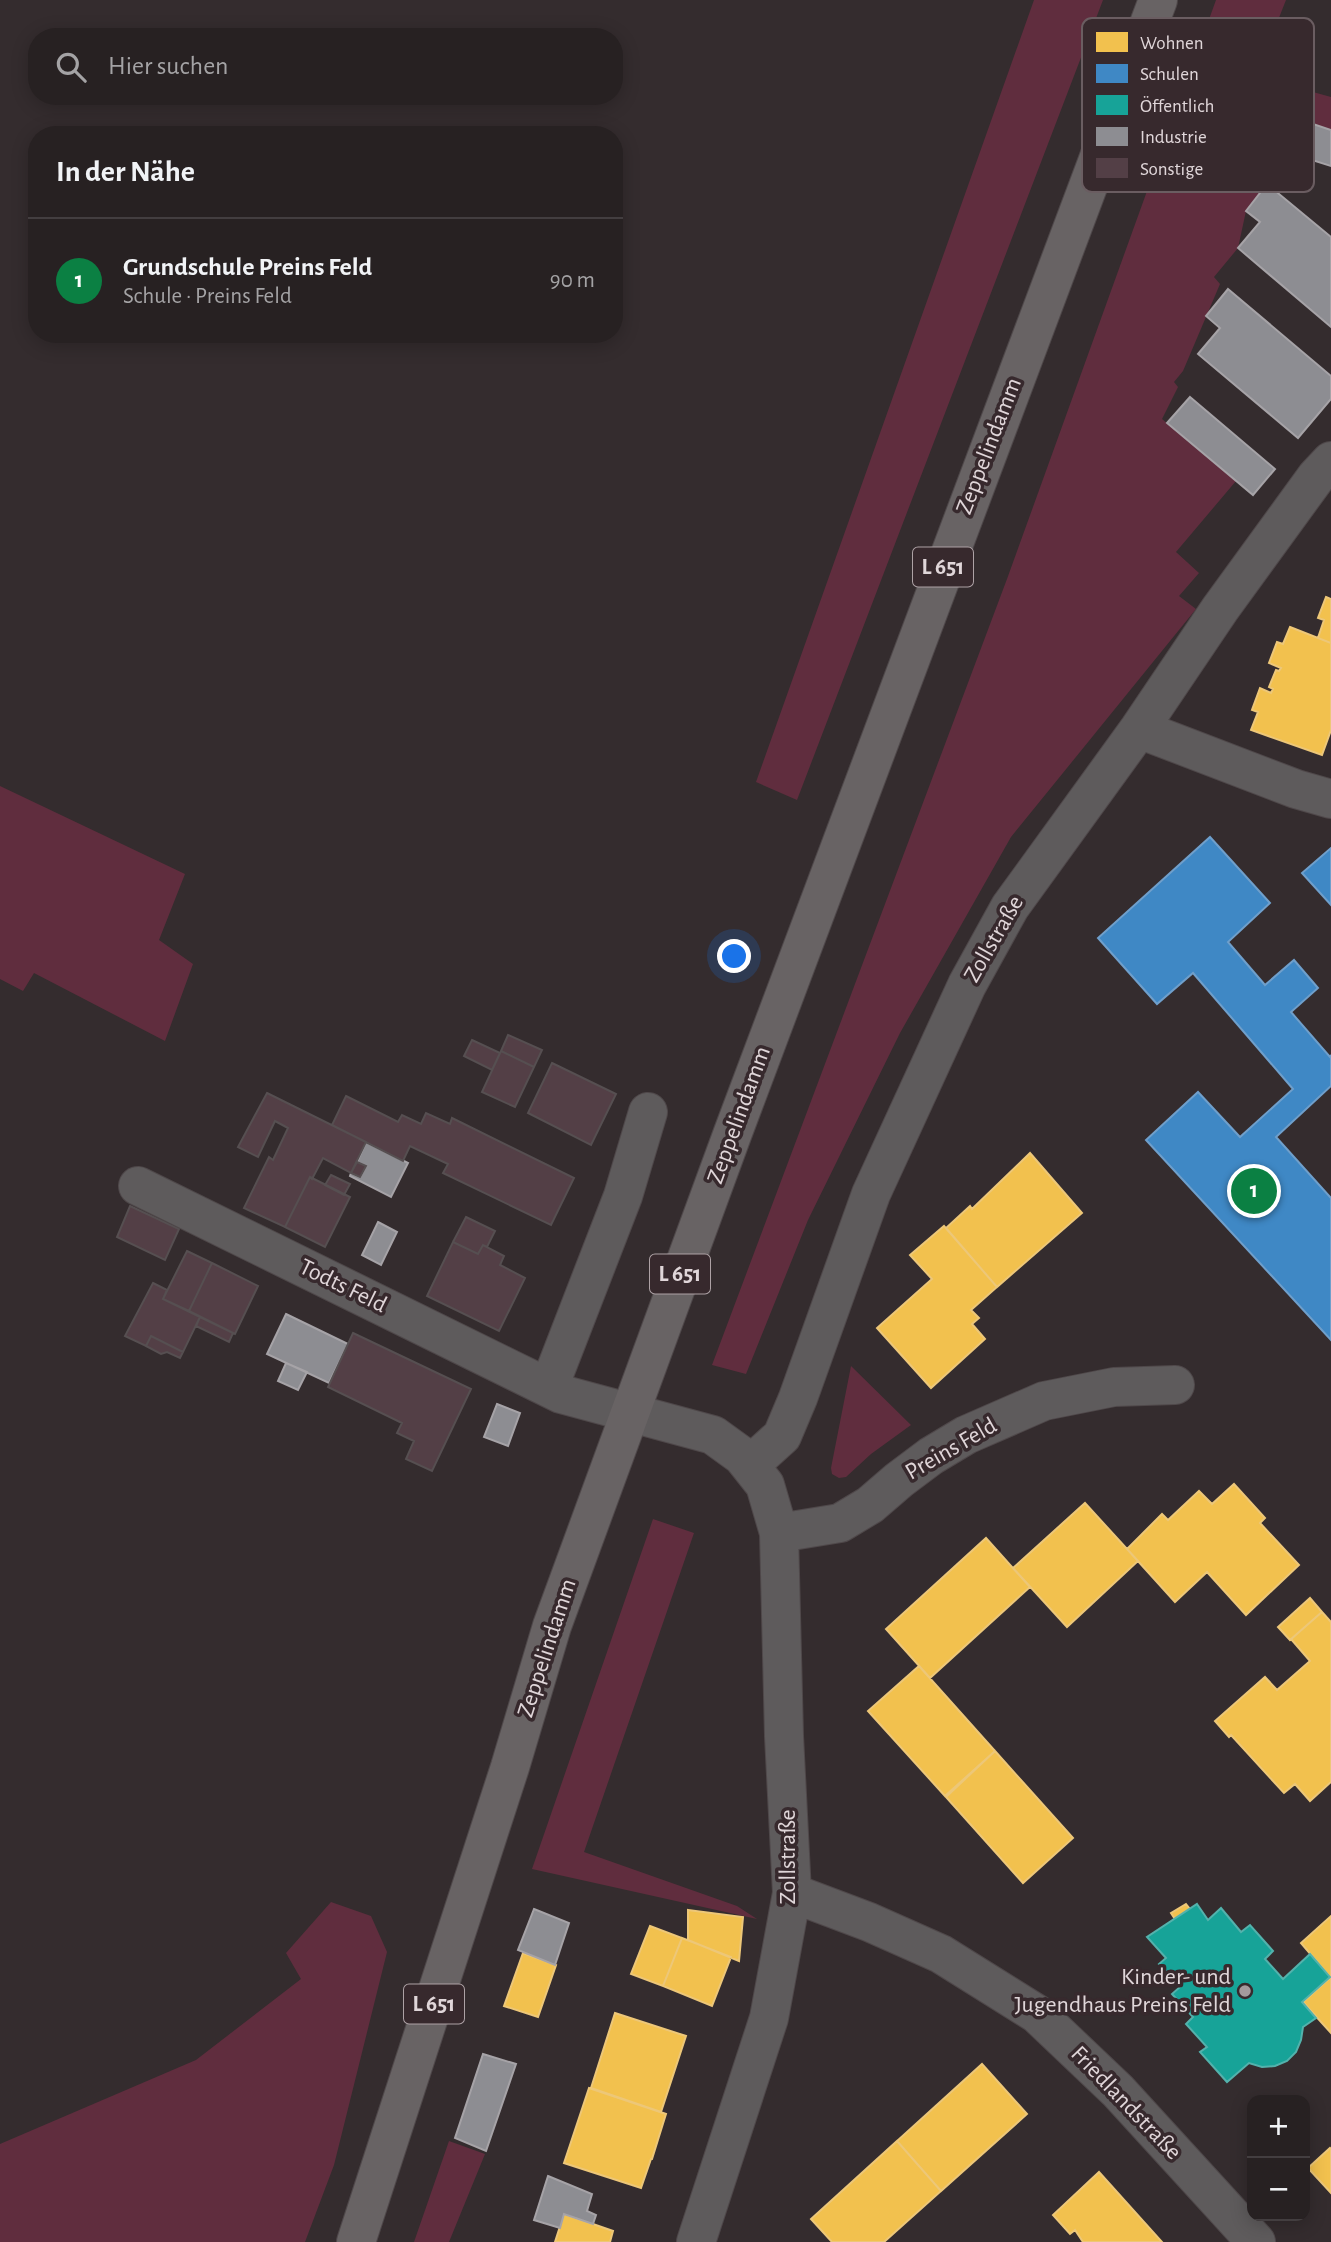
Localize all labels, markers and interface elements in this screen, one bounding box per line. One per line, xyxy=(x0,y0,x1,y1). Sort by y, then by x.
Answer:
legend xyxy=(1082,18,1314,192)
search box xyxy=(28,28,623,105)
text: Wohnen xyxy=(1140,34,1204,53)
icon: search xyxy=(52,48,90,86)
text: Hier suchen xyxy=(108,53,229,79)
text: Schulen xyxy=(1140,65,1199,84)
text: Öffentlich xyxy=(1140,96,1214,116)
text: Industrie xyxy=(1140,128,1207,147)
text: In der Nähe xyxy=(56,157,195,187)
text: Sonstige xyxy=(1140,160,1203,179)
text: Grundschule Preins Feld xyxy=(123,254,372,280)
text: 1 xyxy=(75,269,83,292)
text: 90 m xyxy=(550,269,595,292)
text: Schule · Preins Feld xyxy=(123,285,292,308)
street label: Zeppelindamm xyxy=(952,374,1026,518)
road number: L 651 xyxy=(913,548,973,586)
street label: Zollstraße xyxy=(960,892,1028,986)
your location xyxy=(717,939,751,973)
street label: Zeppelindamm xyxy=(703,1043,775,1187)
pin: 1 xyxy=(1231,1165,1277,1217)
road number: L 651 xyxy=(650,1254,710,1294)
street label: Todts Feld xyxy=(296,1255,390,1317)
street label: Preins Feld xyxy=(901,1413,1001,1485)
street label: Zeppelindamm xyxy=(513,1576,581,1720)
street label: Zollstraße xyxy=(776,1809,800,1905)
place label: Kinder- und Jugendhaus Preins Feld xyxy=(1014,1965,1231,2017)
marker: Kinder- und Jugendhaus Preins Feld xyxy=(1237,1983,1253,1999)
road number: L 651 xyxy=(404,1984,464,2024)
street label: Friedlandstraße xyxy=(1066,2042,1186,2164)
map controls xyxy=(1247,2095,1310,2221)
button: + xyxy=(1247,2095,1310,2158)
button: − xyxy=(1247,2158,1310,2221)

